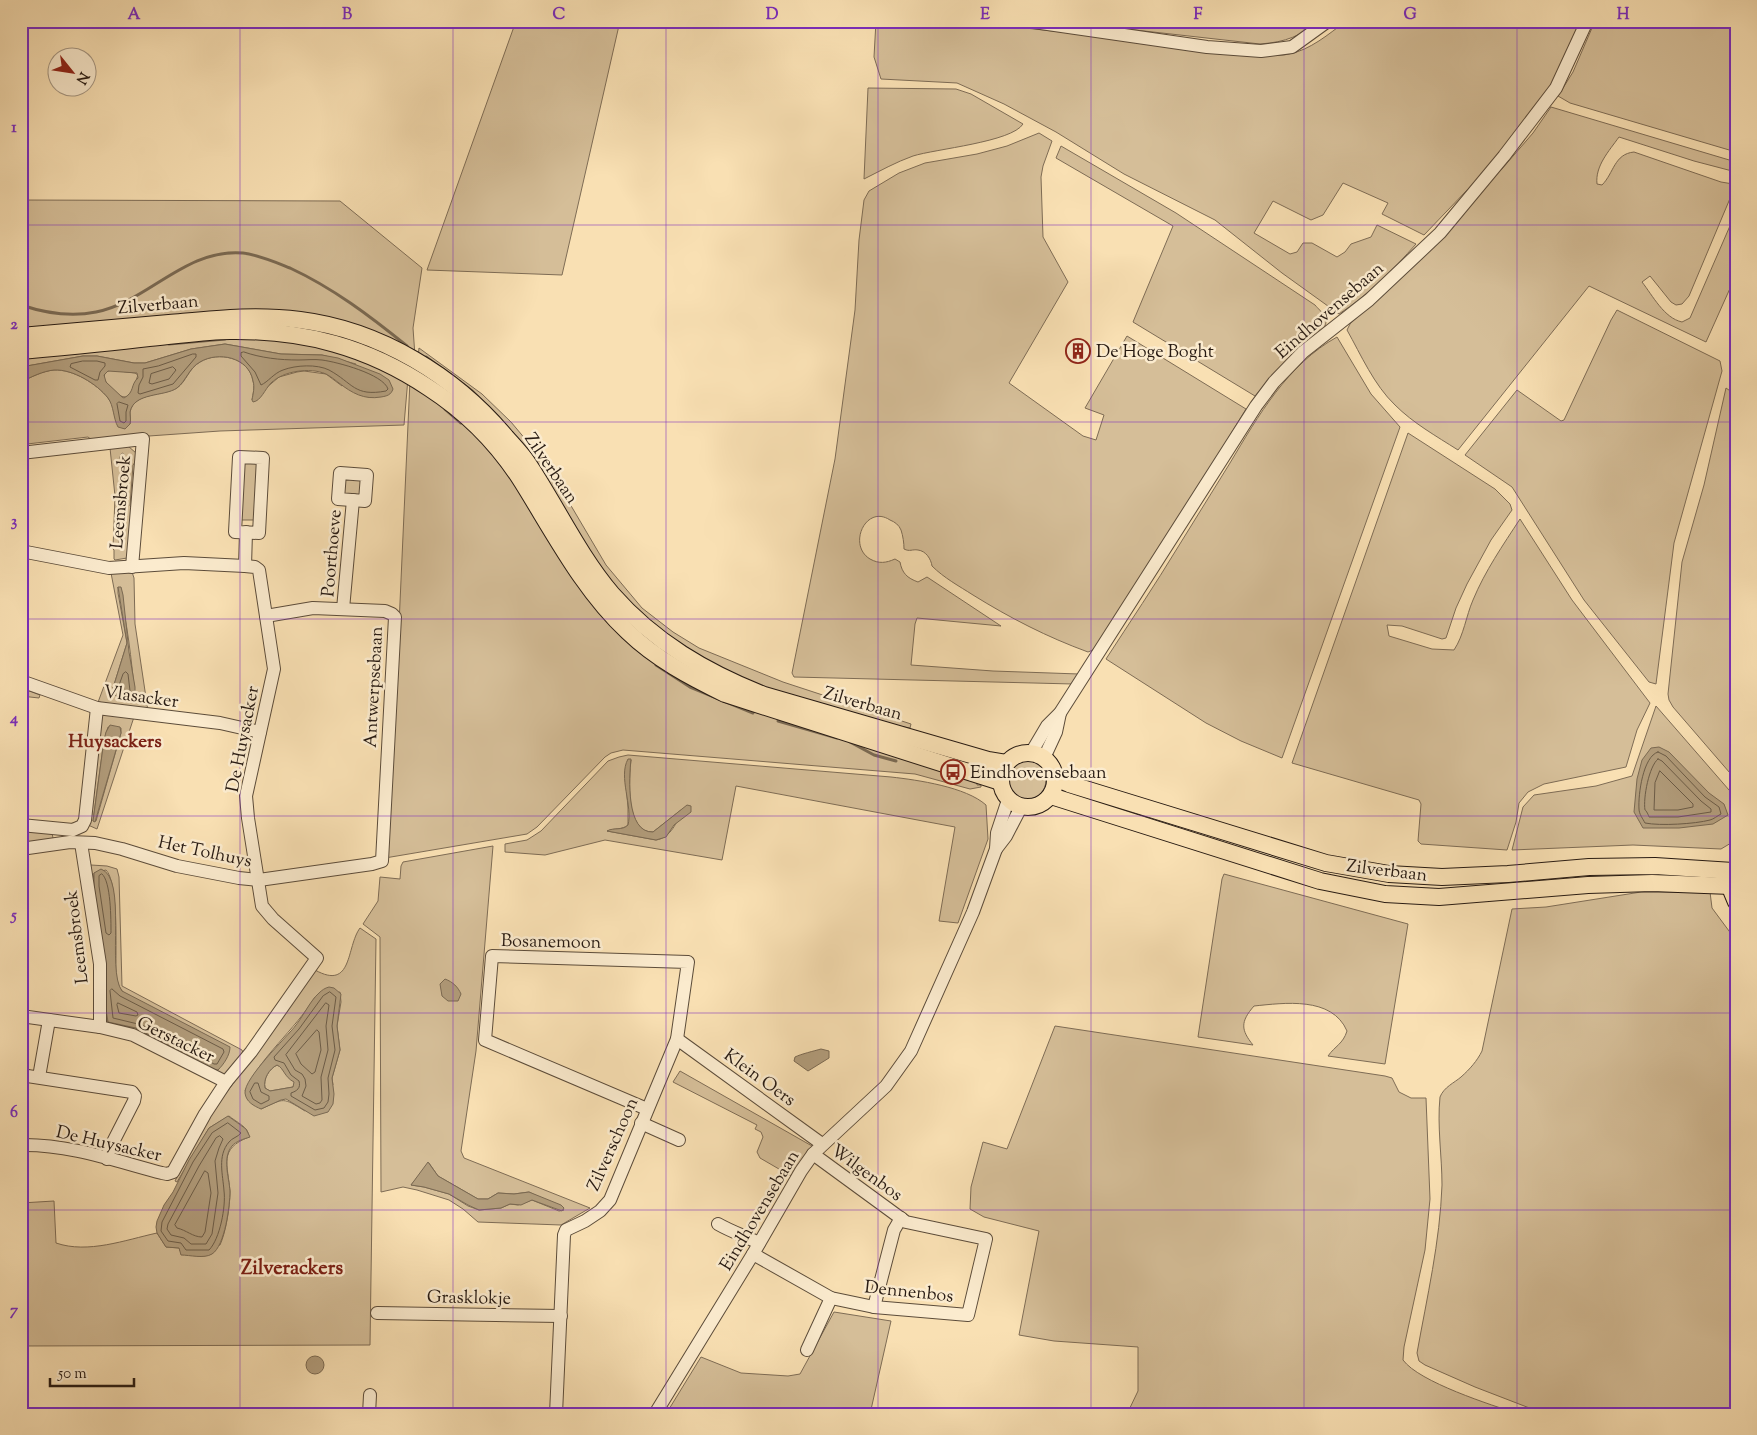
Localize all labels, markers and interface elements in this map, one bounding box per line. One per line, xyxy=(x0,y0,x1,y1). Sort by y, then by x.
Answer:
text: A xyxy=(128,4,141,27)
text: B xyxy=(342,4,352,27)
text: C xyxy=(553,4,566,27)
text: D xyxy=(766,4,779,27)
text: E xyxy=(980,4,990,27)
text: F xyxy=(1194,4,1203,27)
text: G xyxy=(1403,4,1417,27)
text: H xyxy=(1617,4,1630,27)
north arrow xyxy=(48,48,98,98)
text: N xyxy=(70,68,93,87)
text: 1 xyxy=(11,117,17,140)
street label: Eindhovensebaan xyxy=(1270,257,1391,366)
street label: Zilverbaan xyxy=(117,289,200,322)
text: 2 xyxy=(10,314,18,337)
building icon: De Hoge Boght xyxy=(1065,338,1091,364)
place label: De Hoge Boght xyxy=(1096,340,1214,366)
street label: Zilverbaan xyxy=(517,428,584,510)
street label: Leemsbroek xyxy=(105,454,139,550)
street label: Poorthoeve xyxy=(316,508,350,598)
text: 3 xyxy=(11,511,18,534)
street label: Antwerpsebaan xyxy=(359,625,391,749)
street label: Vlasacker xyxy=(101,680,180,716)
street label: Zilverbaan xyxy=(820,681,905,729)
street label: De Huysacker xyxy=(221,684,267,795)
text: 4 xyxy=(9,708,18,731)
district label: Huysackers xyxy=(68,729,162,756)
bus stop icon: Eindhovensebaan xyxy=(940,759,966,785)
place label: Eindhovensebaan xyxy=(970,761,1107,787)
street label: Het Tolhuys xyxy=(155,830,254,876)
street label: Zilverbaan xyxy=(1345,854,1429,890)
street label: Leemsbroek xyxy=(59,888,97,985)
text: 5 xyxy=(9,905,17,928)
street label: Bosanemoon xyxy=(501,929,602,957)
street label: Gerstacker xyxy=(132,1011,219,1071)
street label: Klein Oers xyxy=(717,1044,800,1114)
street label: Zilverschoon xyxy=(582,1094,646,1196)
text: 6 xyxy=(10,1102,18,1125)
street label: De Huysacker xyxy=(53,1120,164,1170)
street label: Wilgenbos xyxy=(825,1139,907,1209)
street label: Eindhovensebaan xyxy=(714,1145,807,1276)
district label: Zilverackers xyxy=(241,1255,343,1284)
street label: Dennenbos xyxy=(863,1275,955,1311)
street label: Grasklokje xyxy=(427,1285,511,1313)
text: 7 xyxy=(10,1300,19,1323)
scale bar xyxy=(50,1355,134,1387)
text: 50 m xyxy=(57,1364,87,1385)

